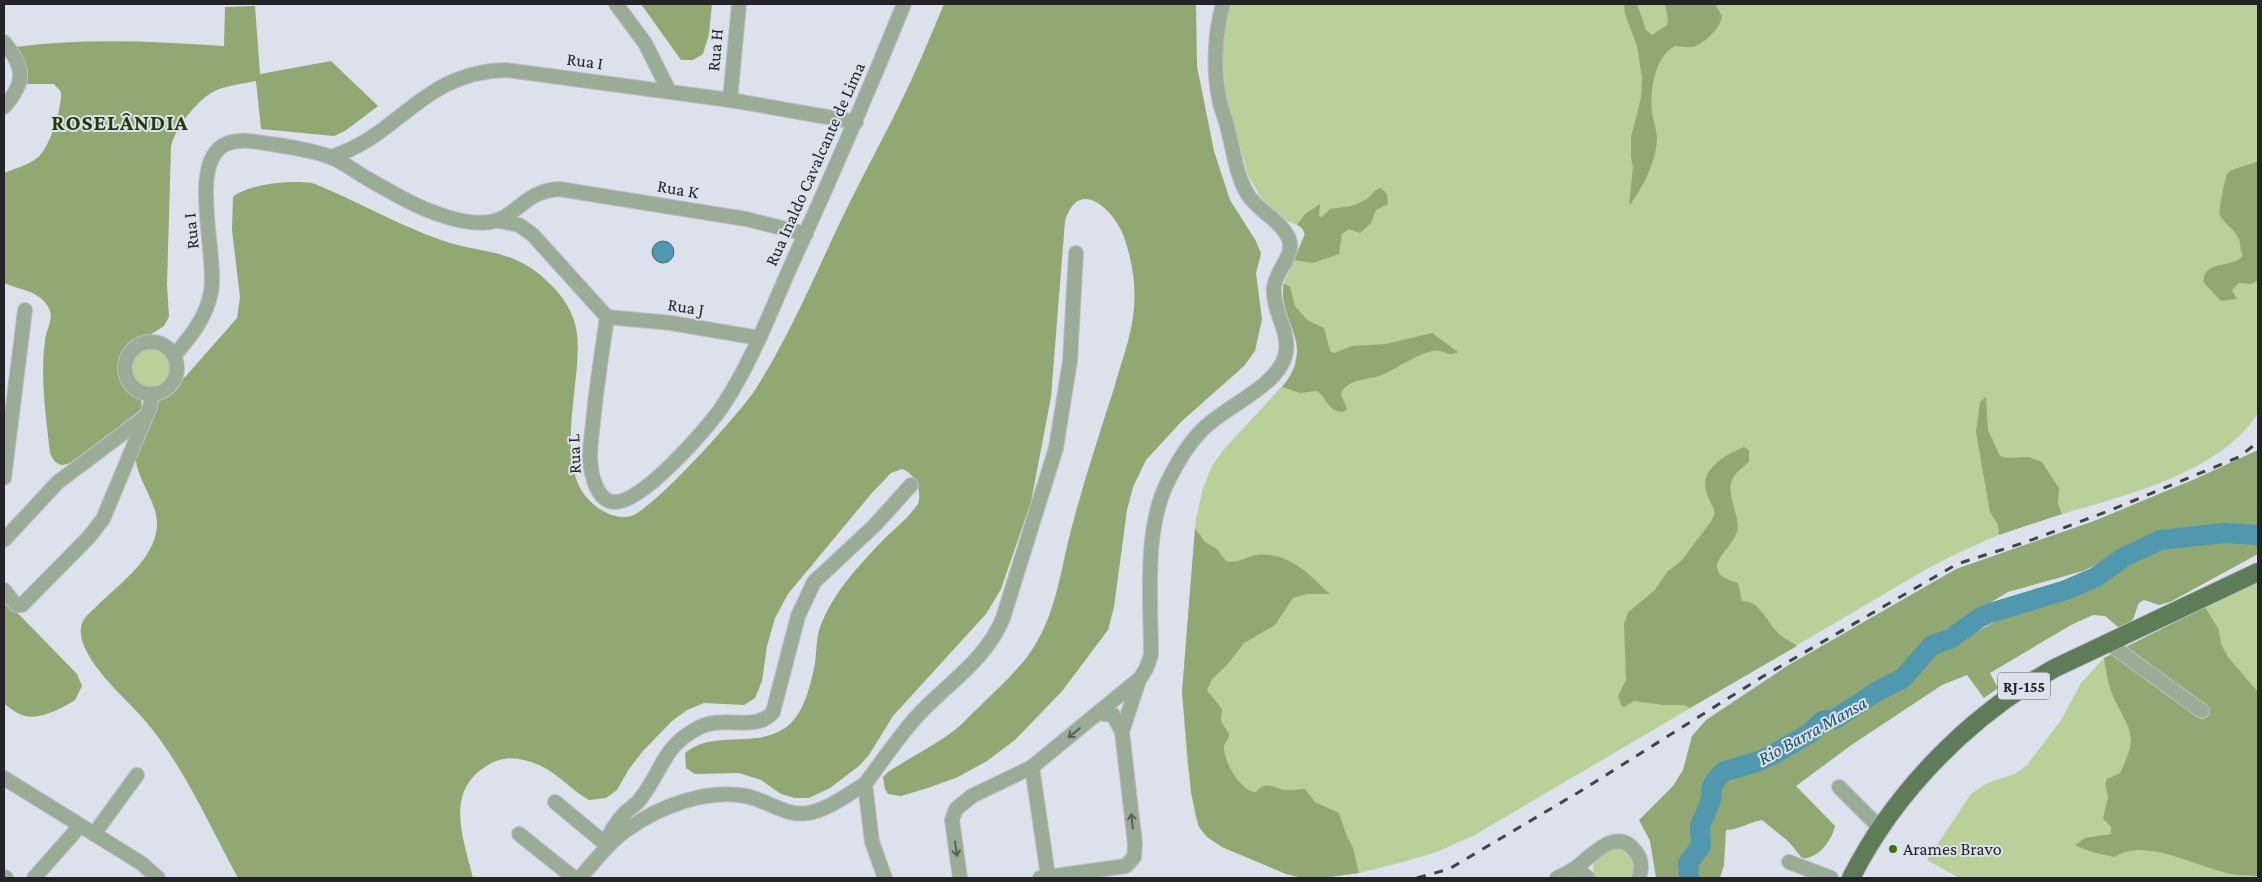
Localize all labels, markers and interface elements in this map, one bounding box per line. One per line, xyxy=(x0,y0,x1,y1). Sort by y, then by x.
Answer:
street label: Rua H xyxy=(703,28,727,72)
street label: Rua I xyxy=(566,49,604,73)
street label: Rua Inaldo Cavalcante de Lima xyxy=(761,59,869,269)
district label: ROSELÂNDIA xyxy=(51,110,189,135)
street label: Rua K xyxy=(656,176,701,203)
street label: Rua I xyxy=(179,212,203,250)
street label: Rua J xyxy=(666,294,706,320)
street label: Rua L xyxy=(563,434,585,474)
road number: RJ-155 xyxy=(1998,672,2050,699)
water label: Rio Barra Mansa xyxy=(1754,692,1870,769)
one-way arrow xyxy=(1068,728,1081,739)
one-way arrow xyxy=(1127,814,1137,830)
place label: Arames Bravo xyxy=(1903,839,2002,859)
one-way arrow xyxy=(951,841,961,857)
marker: Arames Bravo xyxy=(1887,843,1899,855)

